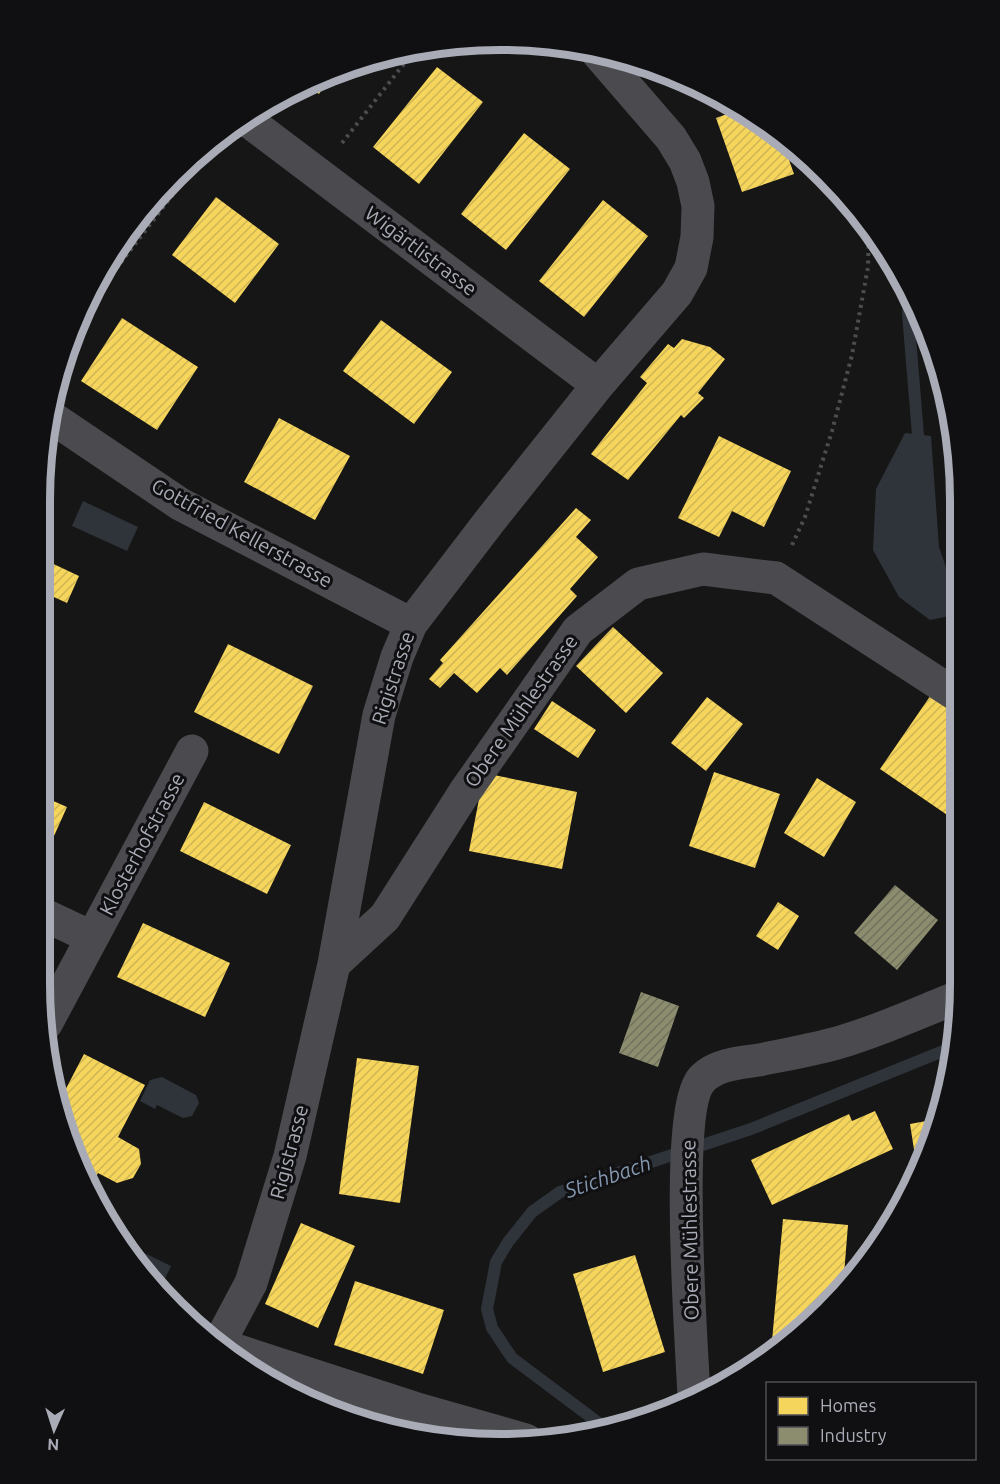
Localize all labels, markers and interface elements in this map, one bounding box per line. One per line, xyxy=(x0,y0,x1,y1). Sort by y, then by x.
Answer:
street label: Wigärtlistrasse xyxy=(361,201,482,300)
street label: Gottfried Kellerstrasse xyxy=(148,473,337,592)
street label: Rigistrasse xyxy=(367,628,418,727)
street label: Obere Mühlestrasse xyxy=(459,630,582,791)
street label: Klosterhofstrasse xyxy=(94,769,189,919)
street label: Rigistrasse xyxy=(265,1102,312,1201)
street label: Obere Mühlestrasse xyxy=(676,1139,703,1321)
water label: Stichbach xyxy=(560,1150,654,1202)
legend xyxy=(766,1382,976,1460)
text: Homes xyxy=(820,1395,877,1415)
north arrow xyxy=(24,1400,84,1460)
text: Industry xyxy=(820,1425,887,1445)
text: N xyxy=(47,1436,60,1454)

